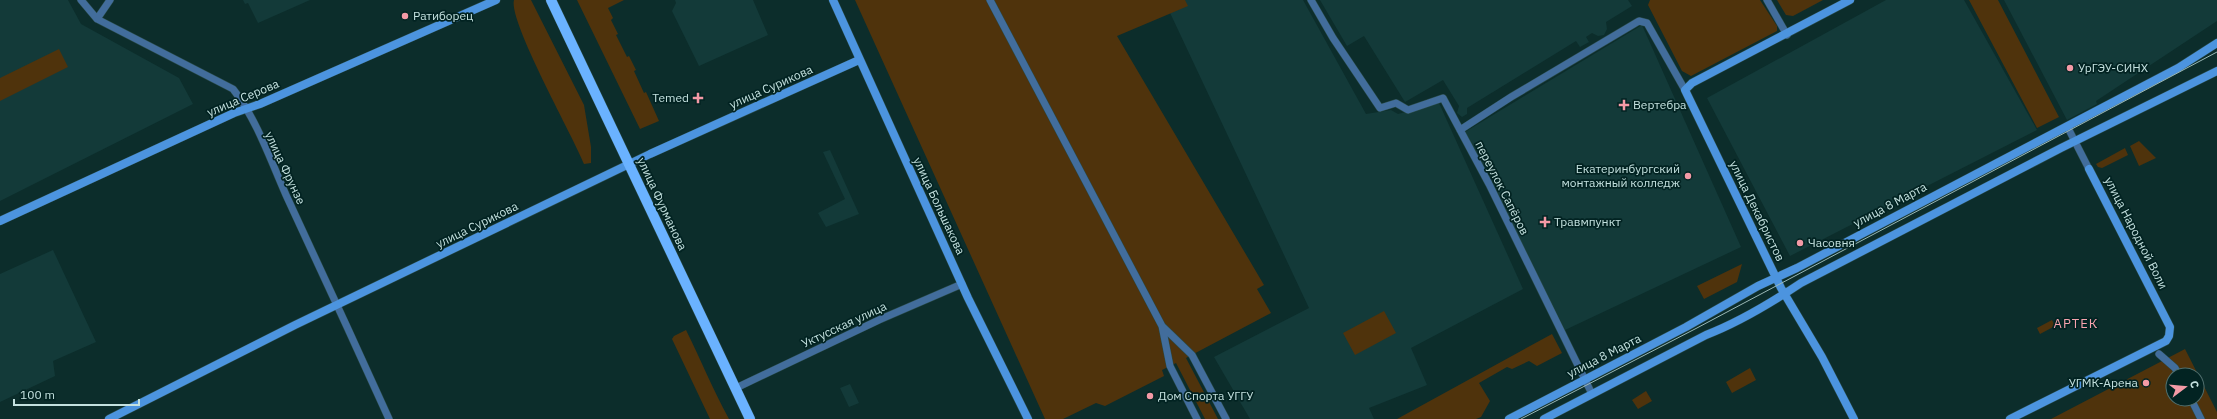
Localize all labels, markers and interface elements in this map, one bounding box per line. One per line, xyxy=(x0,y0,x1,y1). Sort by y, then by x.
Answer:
place label: Ратиборец xyxy=(413,8,473,23)
marker: Ратиборец xyxy=(400,11,410,21)
place label: УрГЭУ-СИНХ xyxy=(2078,60,2149,75)
street label: улица Сурикова xyxy=(727,61,815,112)
marker: УрГЭУ-СИНХ xyxy=(2065,63,2075,73)
street label: улица Серова xyxy=(205,75,282,119)
place label: Temed xyxy=(652,90,689,105)
marker: Temed xyxy=(692,92,704,104)
place label: Вертебра xyxy=(1633,97,1687,112)
marker: Вертебра xyxy=(1618,99,1630,111)
street label: улица Фрунзе xyxy=(262,129,309,207)
street label: переулок Сапёров xyxy=(1472,138,1533,237)
street label: улица Фурманова xyxy=(634,155,691,253)
street label: улица Большакова xyxy=(910,155,969,257)
street label: улица Декабристов xyxy=(1727,158,1788,264)
place label: Екатеринбургский монтажный колледж xyxy=(1561,161,1680,190)
marker: Екатеринбургский монтажный колледж xyxy=(1683,171,1693,181)
street label: улица Народной Воли xyxy=(2102,174,2171,291)
street label: улица 8 Марта xyxy=(1850,179,1930,230)
street label: улица Сурикова xyxy=(433,198,521,251)
place label: Травмпункт xyxy=(1554,214,1621,229)
marker: Травмпункт xyxy=(1539,216,1551,228)
place label: Часовня xyxy=(1808,235,1855,250)
marker: Часовня xyxy=(1795,238,1805,248)
street label: Уктусская улица xyxy=(799,298,889,351)
district label: АРТЕК xyxy=(2054,315,2098,332)
street label: улица 8 Марта xyxy=(1564,330,1644,381)
north arrow xyxy=(2165,367,2205,407)
place label: УГМК-Арена xyxy=(2069,375,2139,390)
marker: УГМК-Арена xyxy=(2141,378,2151,388)
text: С xyxy=(2187,379,2202,390)
scale bar xyxy=(14,381,139,407)
text: 100 m xyxy=(20,387,55,402)
place label: Дом Спорта УГГУ xyxy=(1158,388,1254,403)
marker: Дом Спорта УГГУ xyxy=(1145,391,1155,401)

